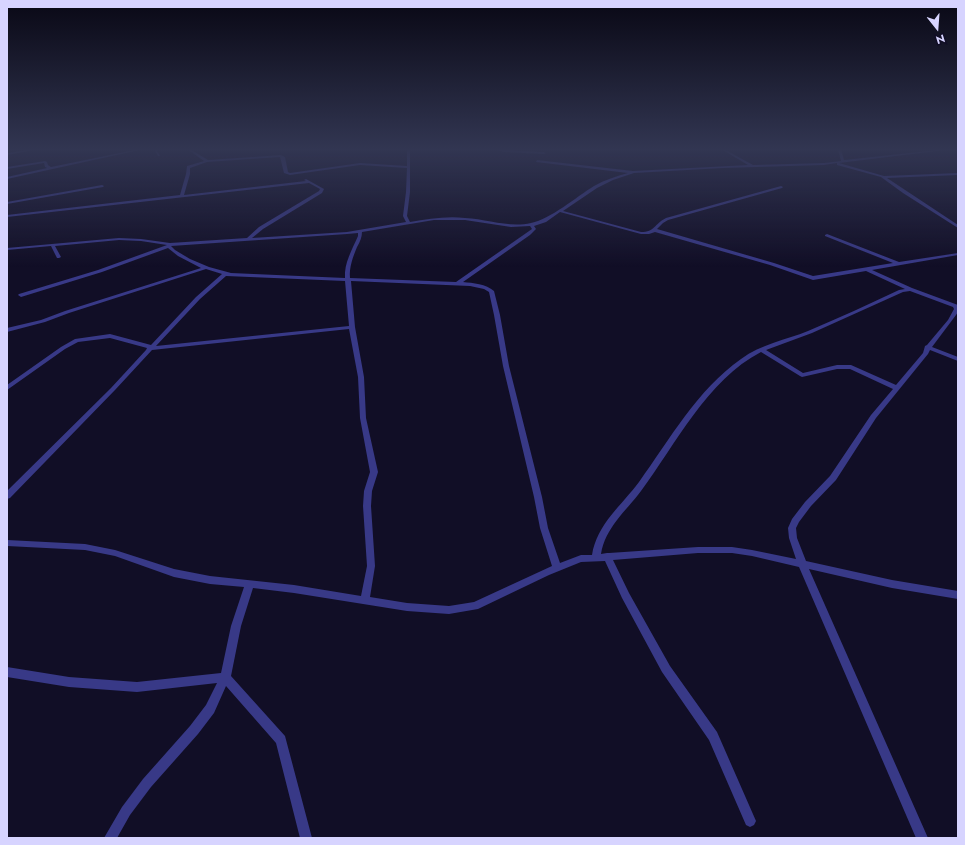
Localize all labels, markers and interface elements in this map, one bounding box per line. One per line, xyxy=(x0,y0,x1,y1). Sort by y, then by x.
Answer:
north arrow xyxy=(917,8,957,48)
text: N xyxy=(934,31,947,48)

